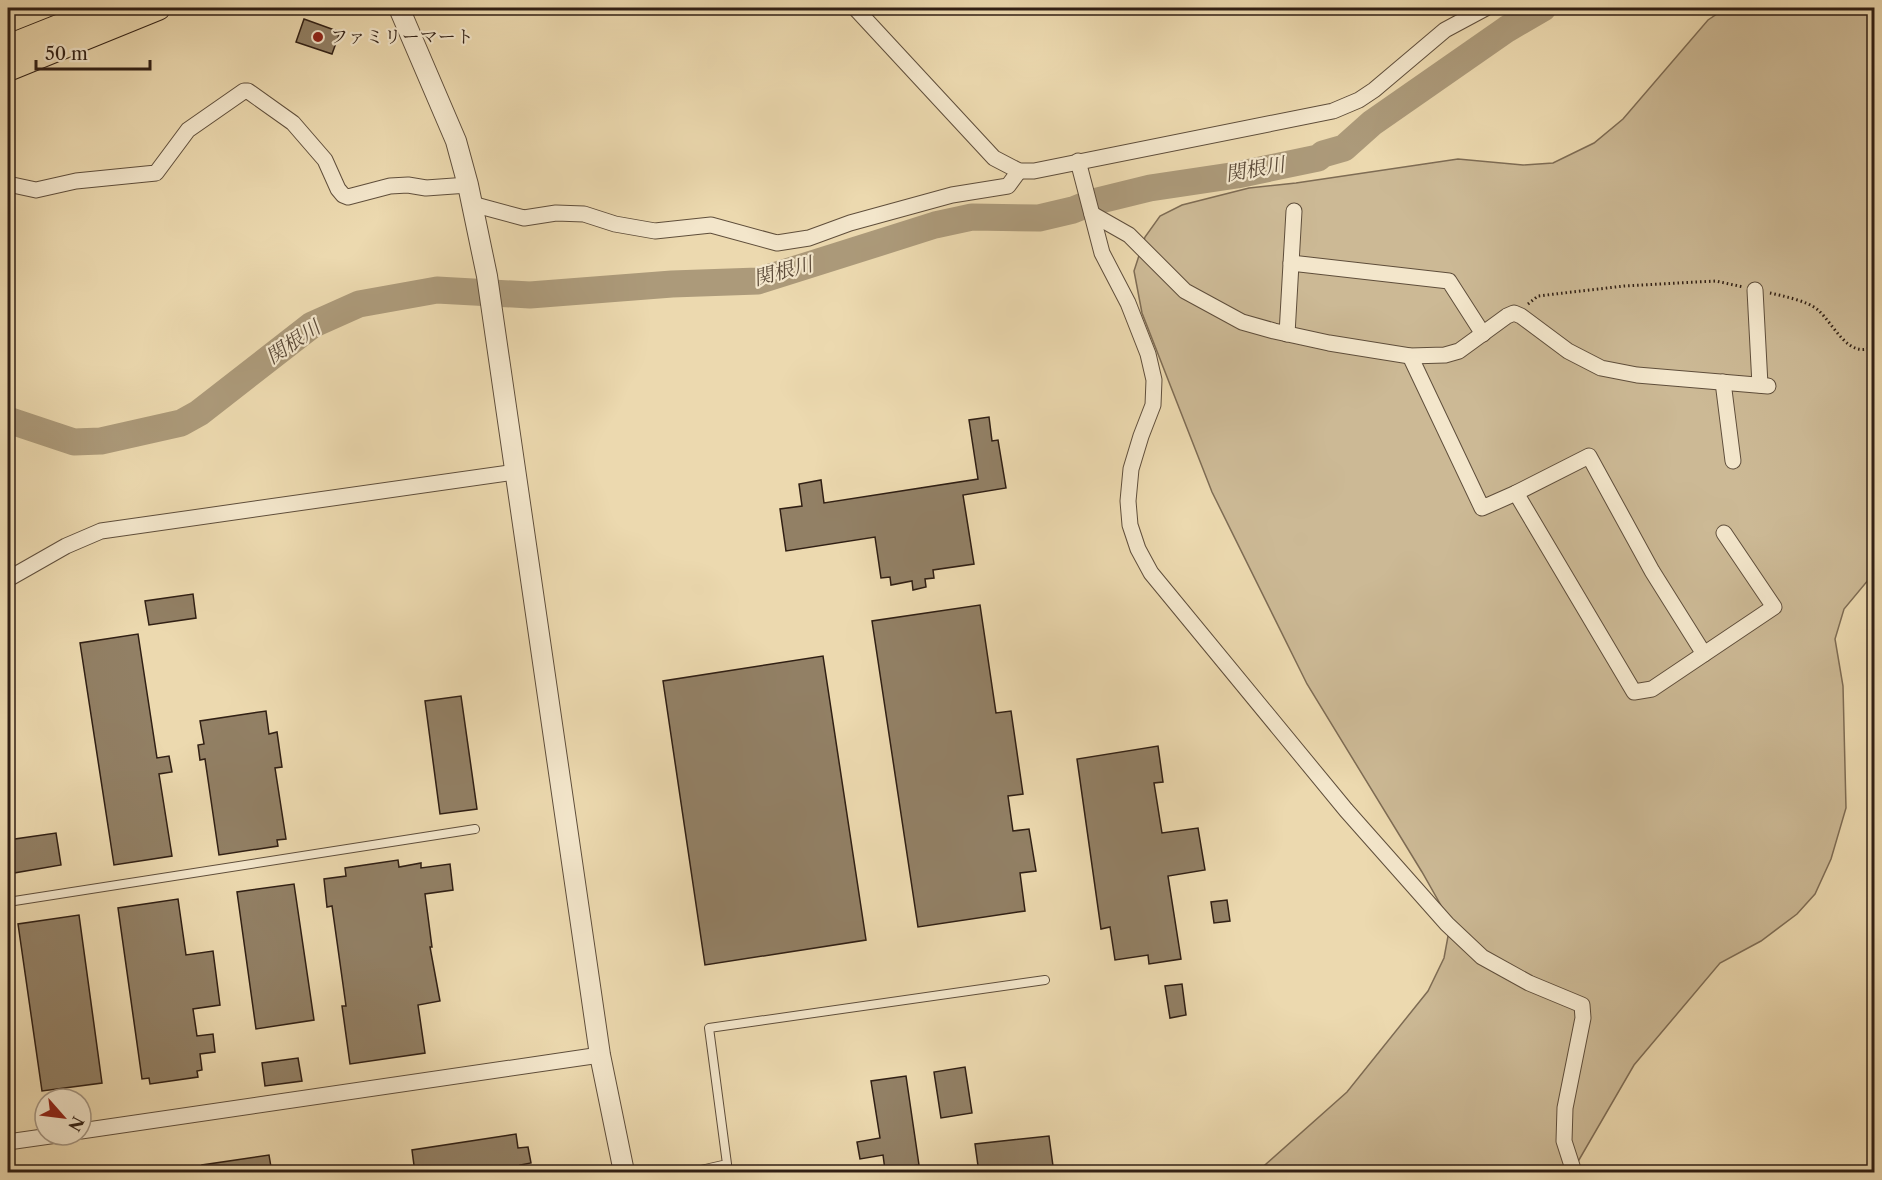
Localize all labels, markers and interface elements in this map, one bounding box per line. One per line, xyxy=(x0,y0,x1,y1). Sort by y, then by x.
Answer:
place label: ファミリーマート xyxy=(330,26,474,48)
marker: ファミリーマート xyxy=(311,30,325,44)
scale bar xyxy=(36,33,150,71)
text: 50 m xyxy=(45,43,88,65)
water label: 関根川 xyxy=(1223,152,1289,186)
water label: 関根川 xyxy=(751,251,817,290)
water label: 関根川 xyxy=(261,314,326,369)
north arrow xyxy=(33,1087,93,1147)
text: N xyxy=(64,1113,88,1135)

